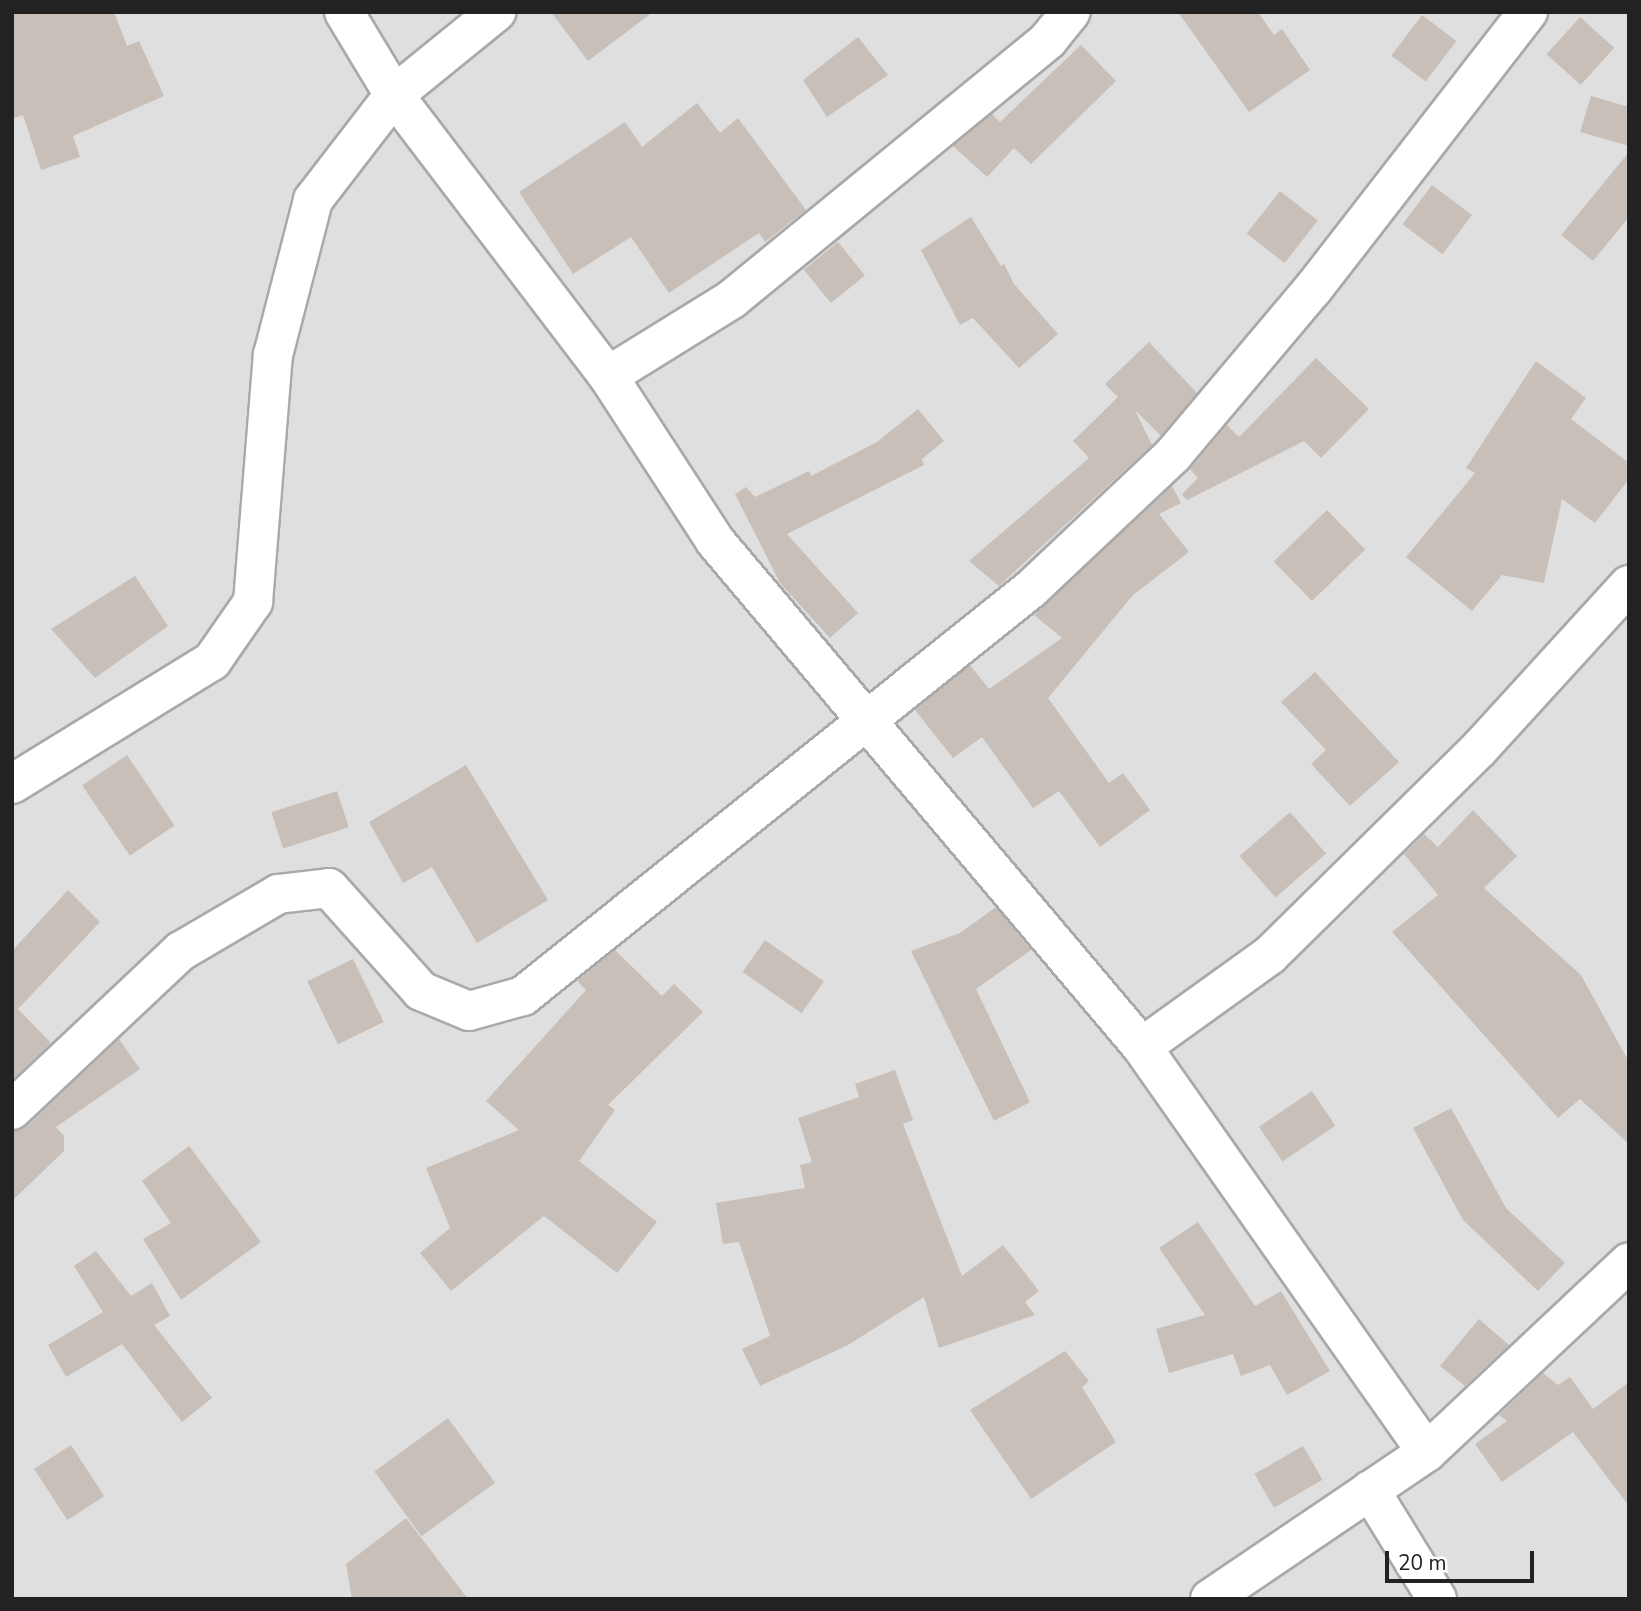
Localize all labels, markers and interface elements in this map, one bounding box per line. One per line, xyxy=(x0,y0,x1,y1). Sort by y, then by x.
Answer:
scale bar xyxy=(1389,1538,1538,1582)
text: 20 m xyxy=(1398,1549,1447,1577)

